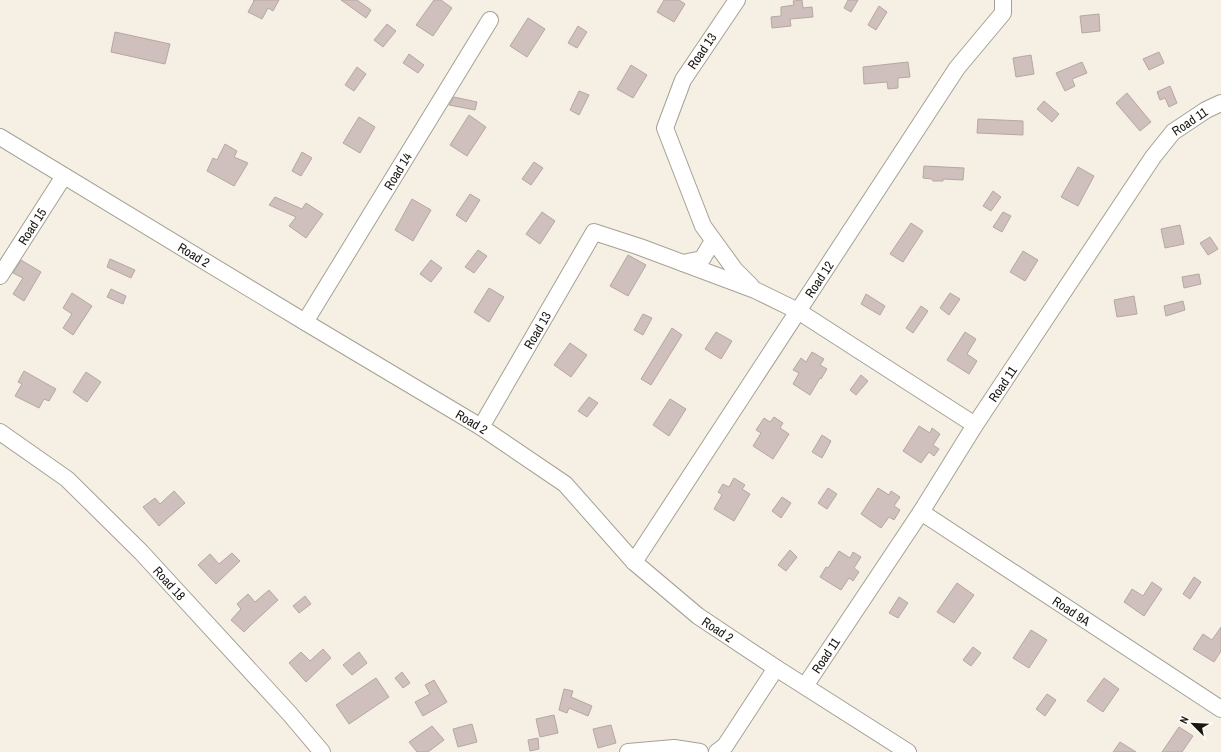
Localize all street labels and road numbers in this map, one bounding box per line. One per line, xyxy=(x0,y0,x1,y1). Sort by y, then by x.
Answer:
street label: Road 13 xyxy=(684,29,720,72)
street label: Road 11 xyxy=(1168,103,1211,139)
street label: Road 14 xyxy=(380,149,415,193)
street label: Road 15 xyxy=(14,205,50,248)
street label: Road 2 xyxy=(175,239,213,271)
street label: Road 12 xyxy=(801,258,837,301)
street label: Road 13 xyxy=(520,308,555,352)
street label: Road 11 xyxy=(984,363,1020,405)
street label: Road 2 xyxy=(453,405,491,438)
street label: Road 18 xyxy=(150,562,190,604)
street label: Road 9A xyxy=(1049,592,1094,630)
street label: Road 2 xyxy=(699,613,737,646)
street label: Road 11 xyxy=(807,634,844,676)

